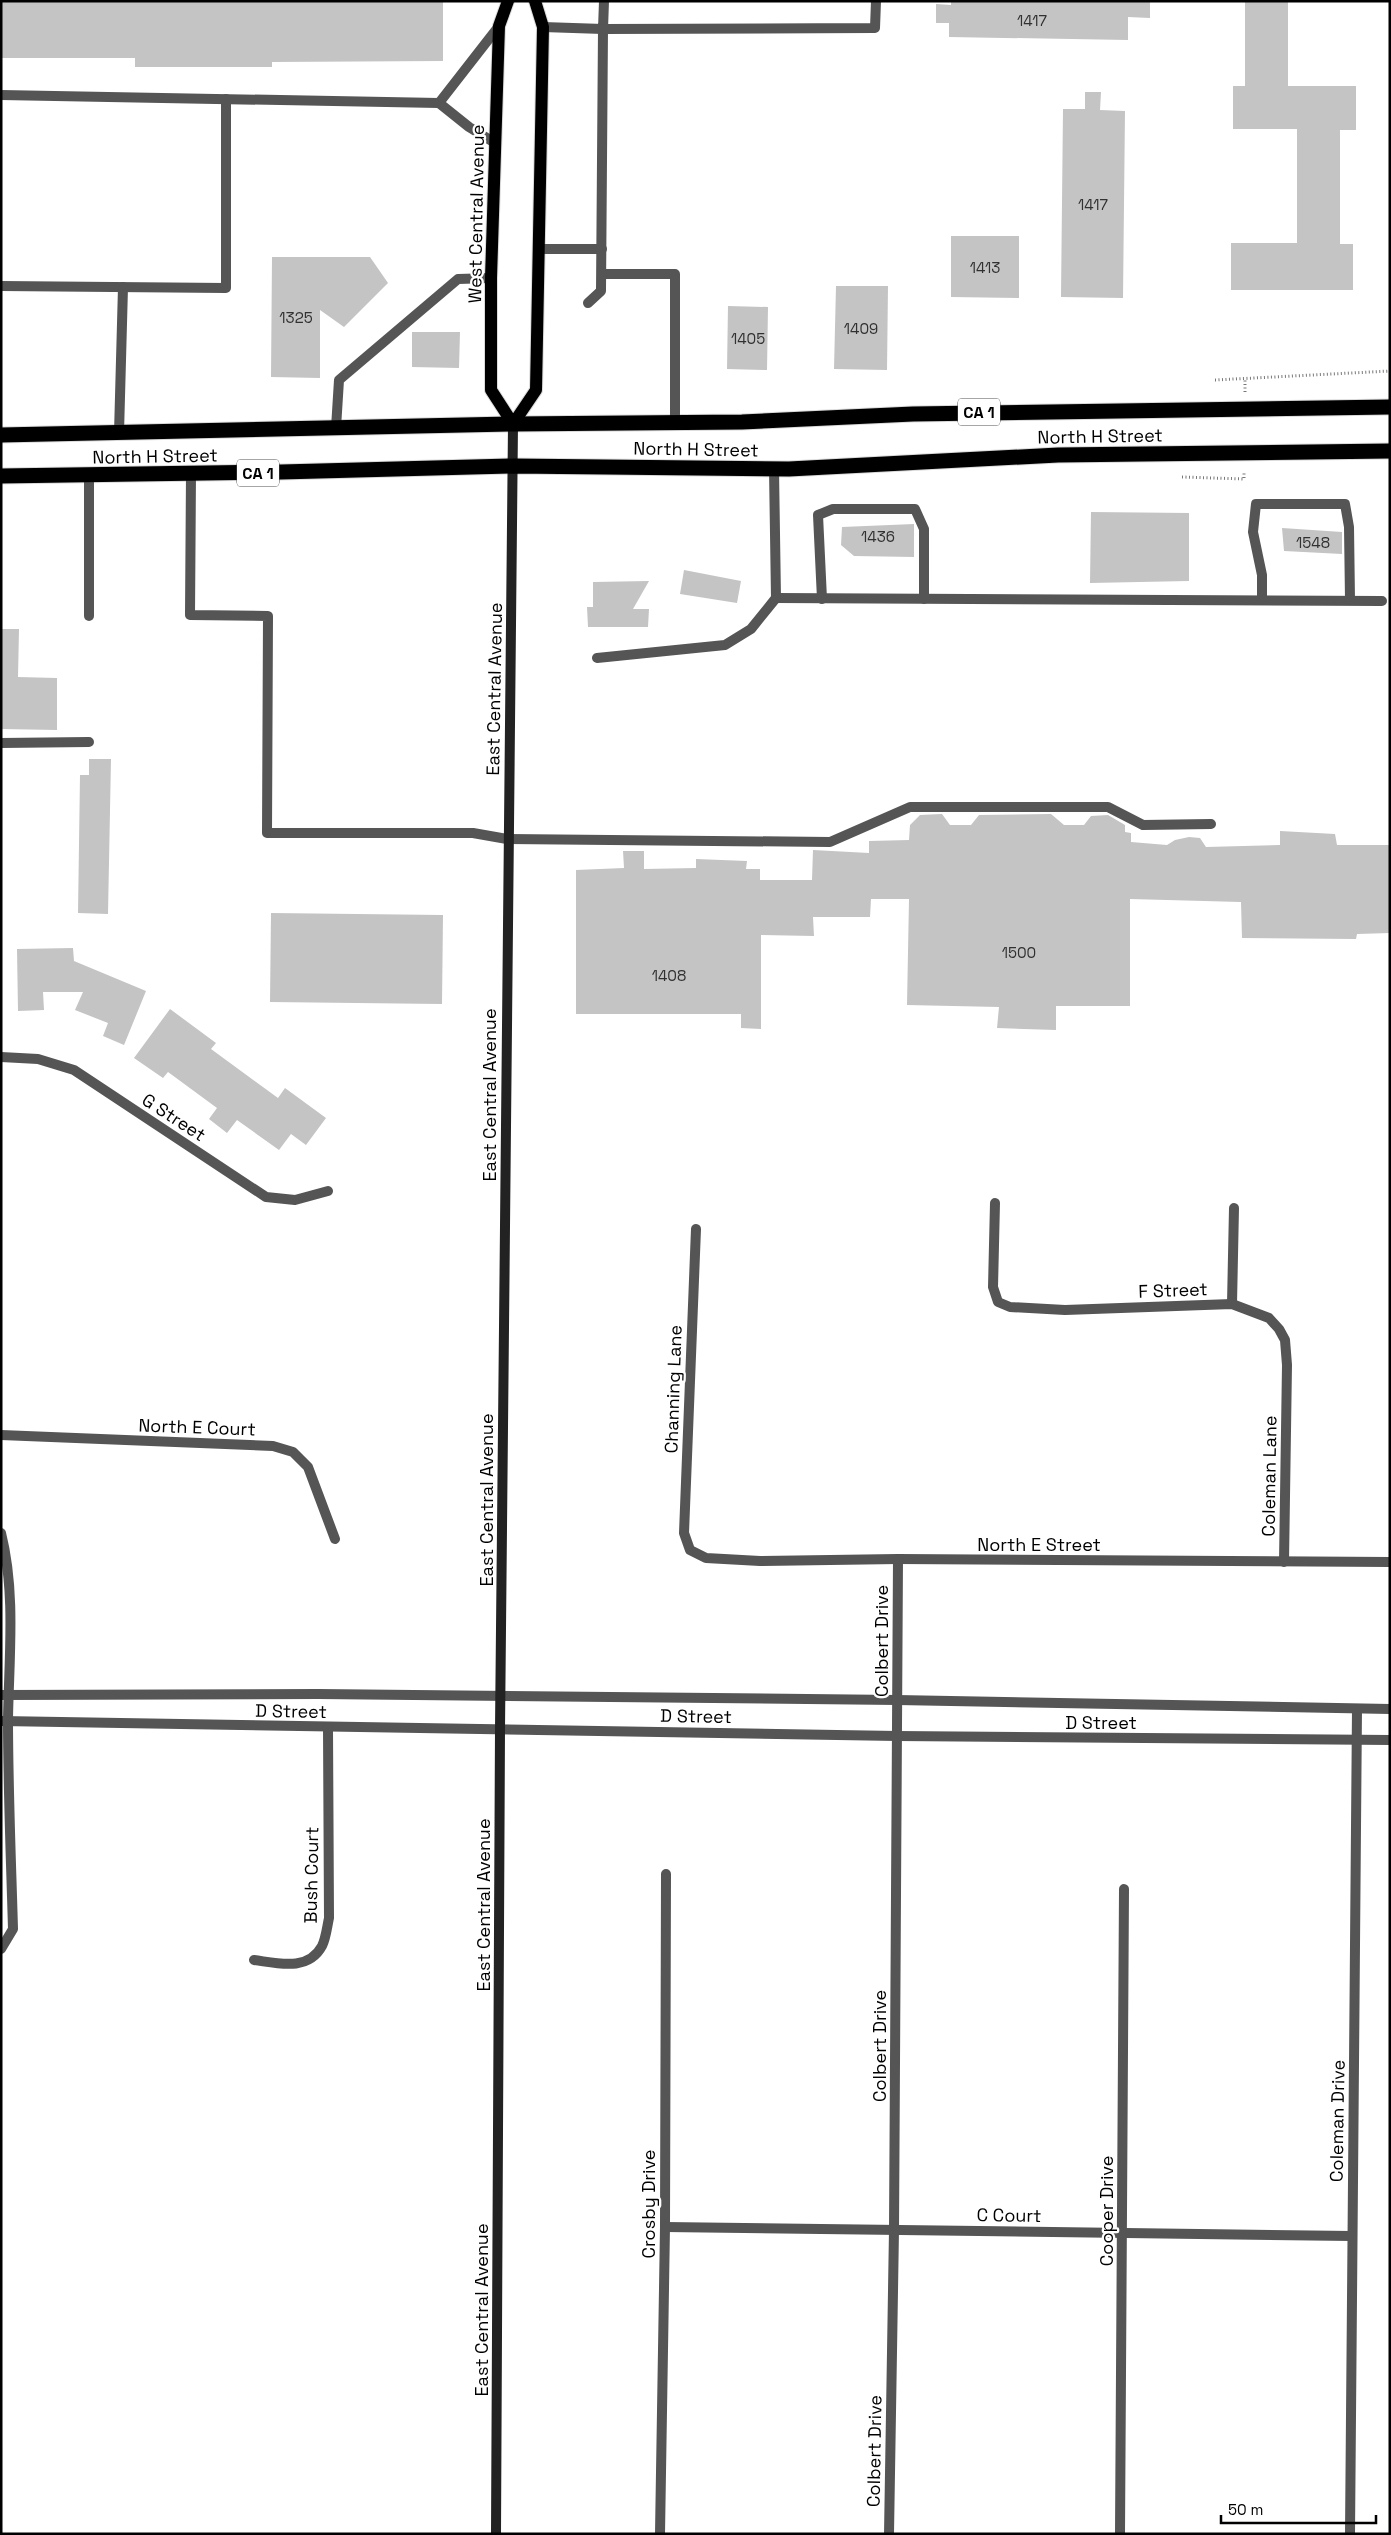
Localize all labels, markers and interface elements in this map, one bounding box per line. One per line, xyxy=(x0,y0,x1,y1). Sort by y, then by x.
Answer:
house number: 1417 xyxy=(1017,11,1047,30)
street label: West Central Avenue xyxy=(463,124,489,304)
house number: 1417 xyxy=(1078,195,1108,214)
house number: 1413 xyxy=(970,258,1000,277)
house number: 1325 xyxy=(279,308,313,327)
house number: 1409 xyxy=(844,319,878,338)
house number: 1405 xyxy=(731,329,765,348)
road number: CA 1 xyxy=(958,398,1000,426)
street label: North H Street xyxy=(1037,423,1163,449)
street label: North H Street xyxy=(633,436,759,462)
street label: North H Street xyxy=(92,443,218,469)
road number: CA 1 xyxy=(237,459,279,486)
house number: 1436 xyxy=(861,527,895,546)
house number: 1548 xyxy=(1296,533,1330,552)
street label: East Central Avenue xyxy=(481,602,507,776)
house number: 1500 xyxy=(1002,943,1036,962)
house number: 1408 xyxy=(652,966,686,985)
street label: East Central Avenue xyxy=(478,1008,501,1182)
street label: G Street xyxy=(138,1088,210,1146)
street label: F Street xyxy=(1138,1277,1208,1303)
street label: Channing Lane xyxy=(659,1324,687,1454)
street label: North E Court xyxy=(138,1413,256,1441)
street label: East Central Avenue xyxy=(475,1413,498,1587)
street label: Coleman Lane xyxy=(1256,1415,1282,1537)
street label: North E Street xyxy=(977,1533,1101,1556)
street label: Colbert Drive xyxy=(870,1585,893,1697)
street label: D Street xyxy=(255,1699,327,1723)
street label: D Street xyxy=(660,1704,732,1728)
street label: D Street xyxy=(1065,1711,1137,1734)
street label: East Central Avenue xyxy=(472,1818,495,1992)
street label: Bush Court xyxy=(299,1826,323,1924)
street label: Colbert Drive xyxy=(868,1990,891,2102)
street label: Coleman Drive xyxy=(1324,2060,1350,2182)
street label: Crosby Drive xyxy=(637,2150,660,2258)
street label: Cooper Drive xyxy=(1095,2156,1118,2266)
street label: C Court xyxy=(976,2203,1042,2227)
street label: East Central Avenue xyxy=(470,2223,493,2397)
street label: Colbert Drive xyxy=(862,2395,886,2507)
scale bar xyxy=(1221,2492,1376,2524)
text: 50 m xyxy=(1228,2500,1263,2519)

